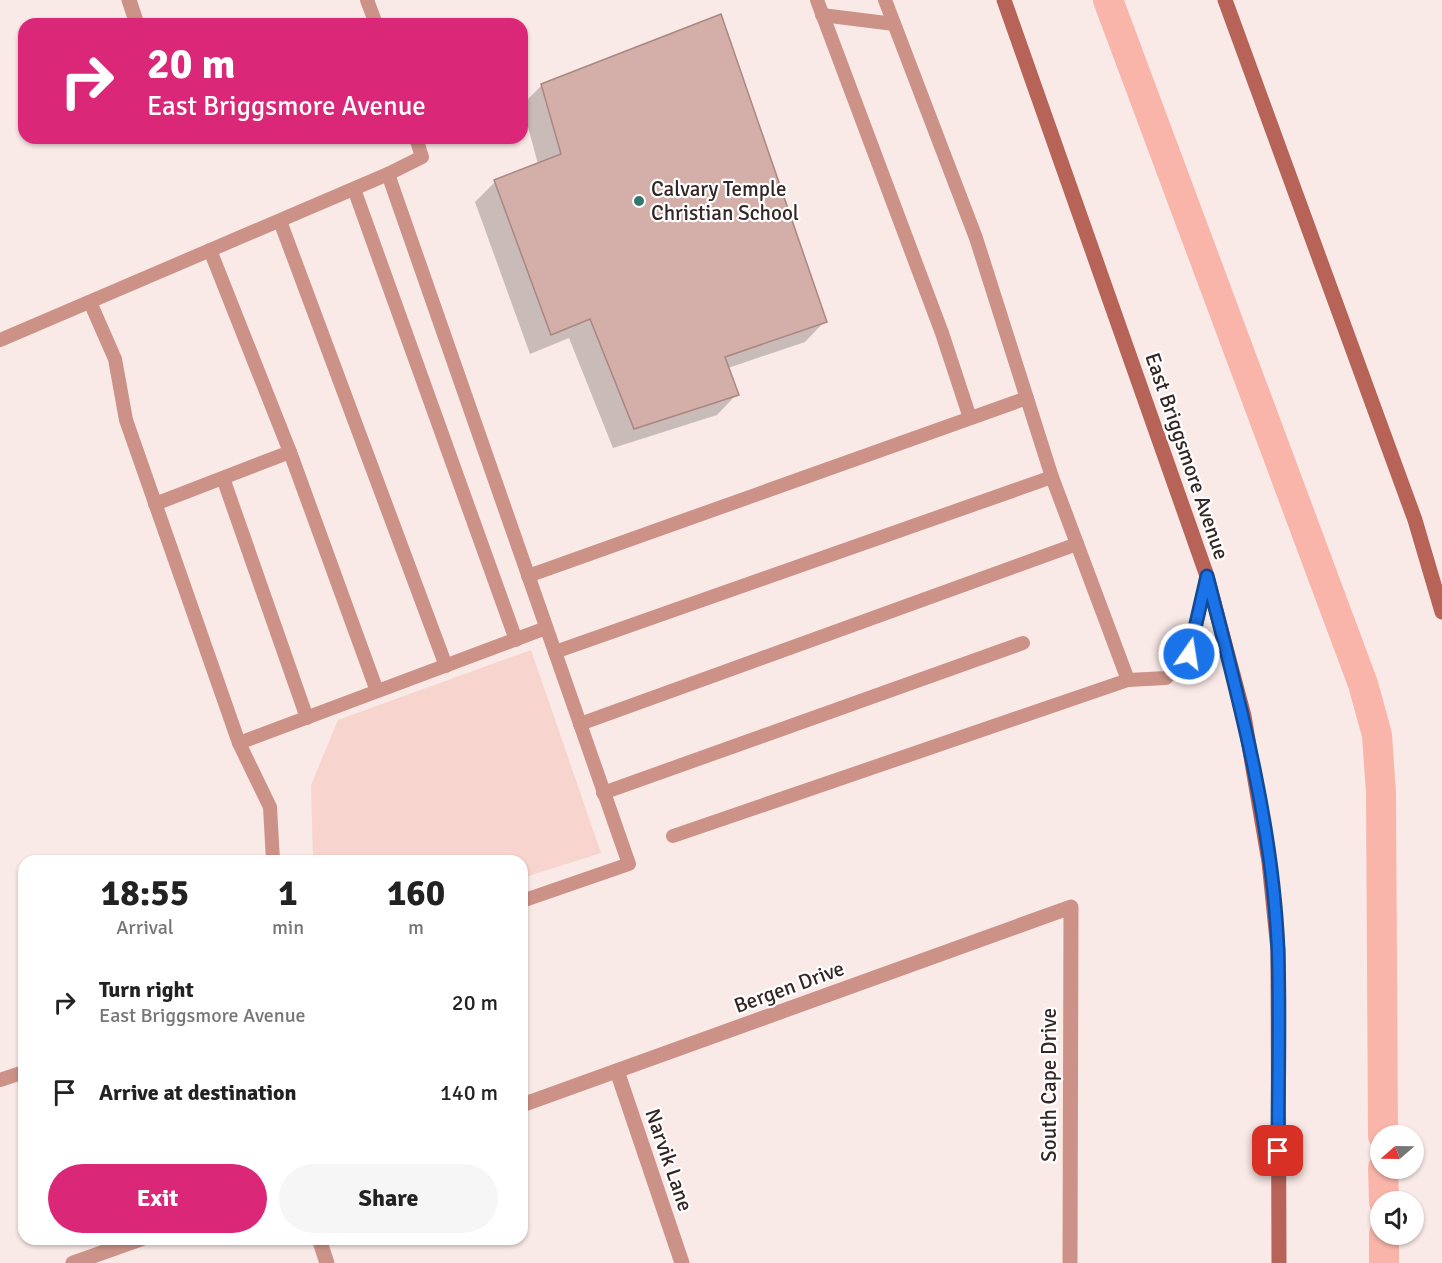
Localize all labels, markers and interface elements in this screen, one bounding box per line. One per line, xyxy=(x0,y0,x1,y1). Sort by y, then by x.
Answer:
text: 20 m xyxy=(147,39,236,90)
icon: right xyxy=(48,42,126,120)
text: East Briggsmore Avenue xyxy=(147,90,426,123)
place label: Calvary Temple Christian School xyxy=(651,176,799,226)
marker: Calvary Temple Christian School xyxy=(632,194,646,208)
street label: East Briggsmore Avenue xyxy=(1139,349,1235,563)
position arrow xyxy=(1157,622,1221,686)
text: 18:55 xyxy=(101,871,189,916)
text: 1 xyxy=(278,871,298,916)
text: 160 xyxy=(387,871,445,916)
text: Arrival xyxy=(116,915,174,940)
text: min xyxy=(272,915,304,940)
text: m xyxy=(408,915,424,940)
street label: Bergen Drive xyxy=(730,955,848,1019)
text: Turn right xyxy=(99,976,194,1003)
icon: right xyxy=(48,986,81,1019)
text: 20 m xyxy=(452,989,498,1016)
text: East Briggsmore Avenue xyxy=(99,1003,306,1028)
street label: South Cape Drive xyxy=(1036,1008,1062,1162)
icon: arrive xyxy=(48,1076,81,1109)
text: Arrive at destination xyxy=(99,1079,296,1106)
text: 140 m xyxy=(440,1079,498,1106)
street label: Narvik Lane xyxy=(639,1105,699,1215)
pin xyxy=(1252,1125,1303,1176)
north arrow xyxy=(1370,1125,1424,1179)
map controls xyxy=(1370,1125,1424,1245)
icon: arrive xyxy=(1261,1134,1294,1167)
button: Exit xyxy=(48,1164,267,1233)
button: Share xyxy=(279,1164,498,1233)
button: sound xyxy=(1370,1191,1424,1245)

